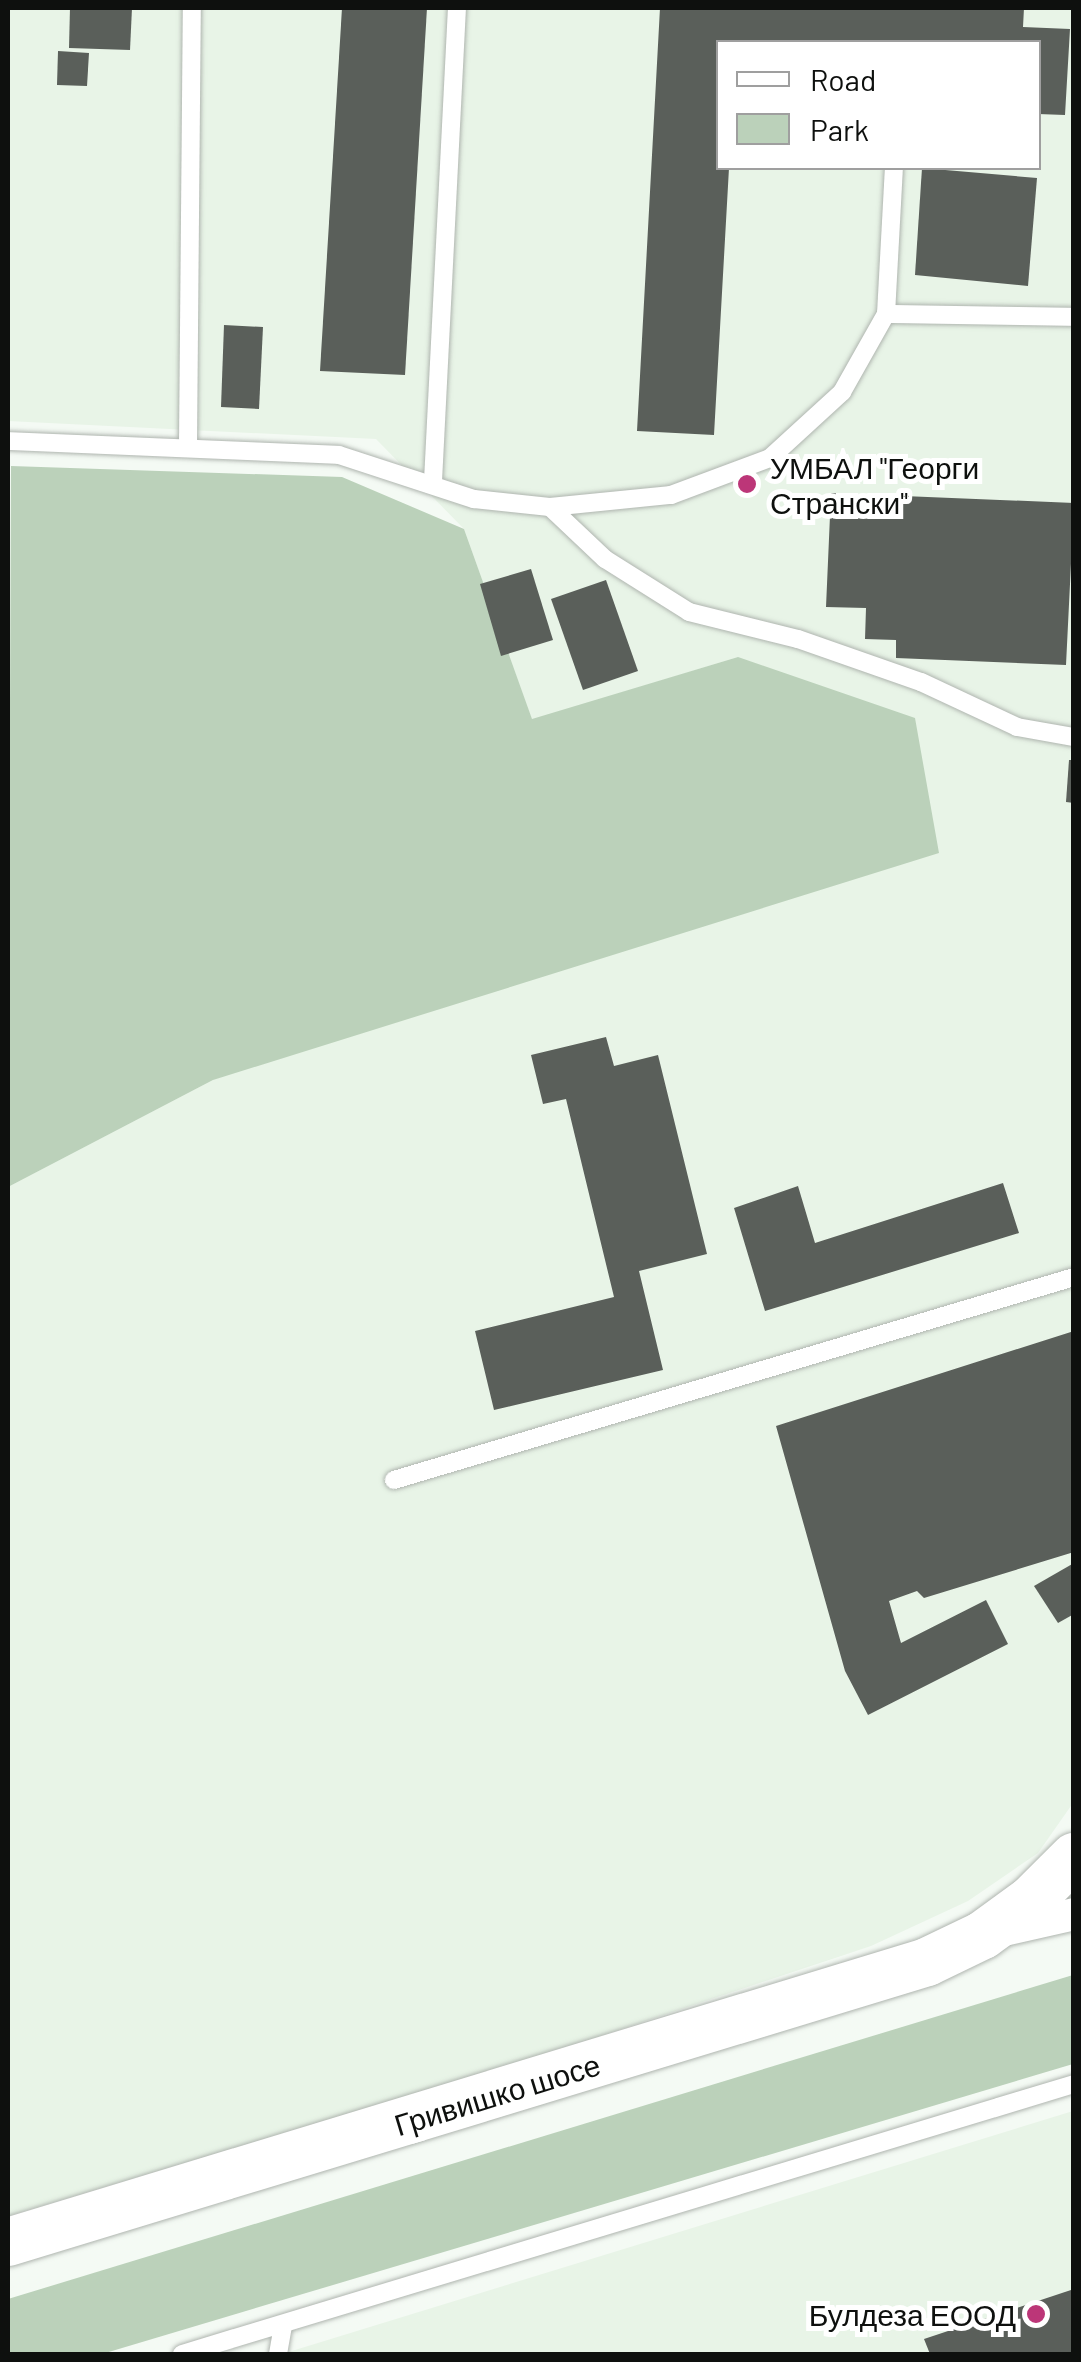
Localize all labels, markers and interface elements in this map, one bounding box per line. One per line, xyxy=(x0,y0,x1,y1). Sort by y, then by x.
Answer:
legend xyxy=(716,40,1041,170)
text: Road xyxy=(810,61,876,97)
text: Park xyxy=(810,111,869,147)
place label: УМБАЛ "Георги Странски" xyxy=(770,449,979,520)
marker: УМБАЛ "Георги Странски" xyxy=(734,471,760,497)
street label: Гривишко шосе xyxy=(390,2046,604,2142)
place label: Булдеза ЕООД xyxy=(809,2296,1016,2332)
marker: Булдеза ЕООД xyxy=(1025,2303,1047,2325)

